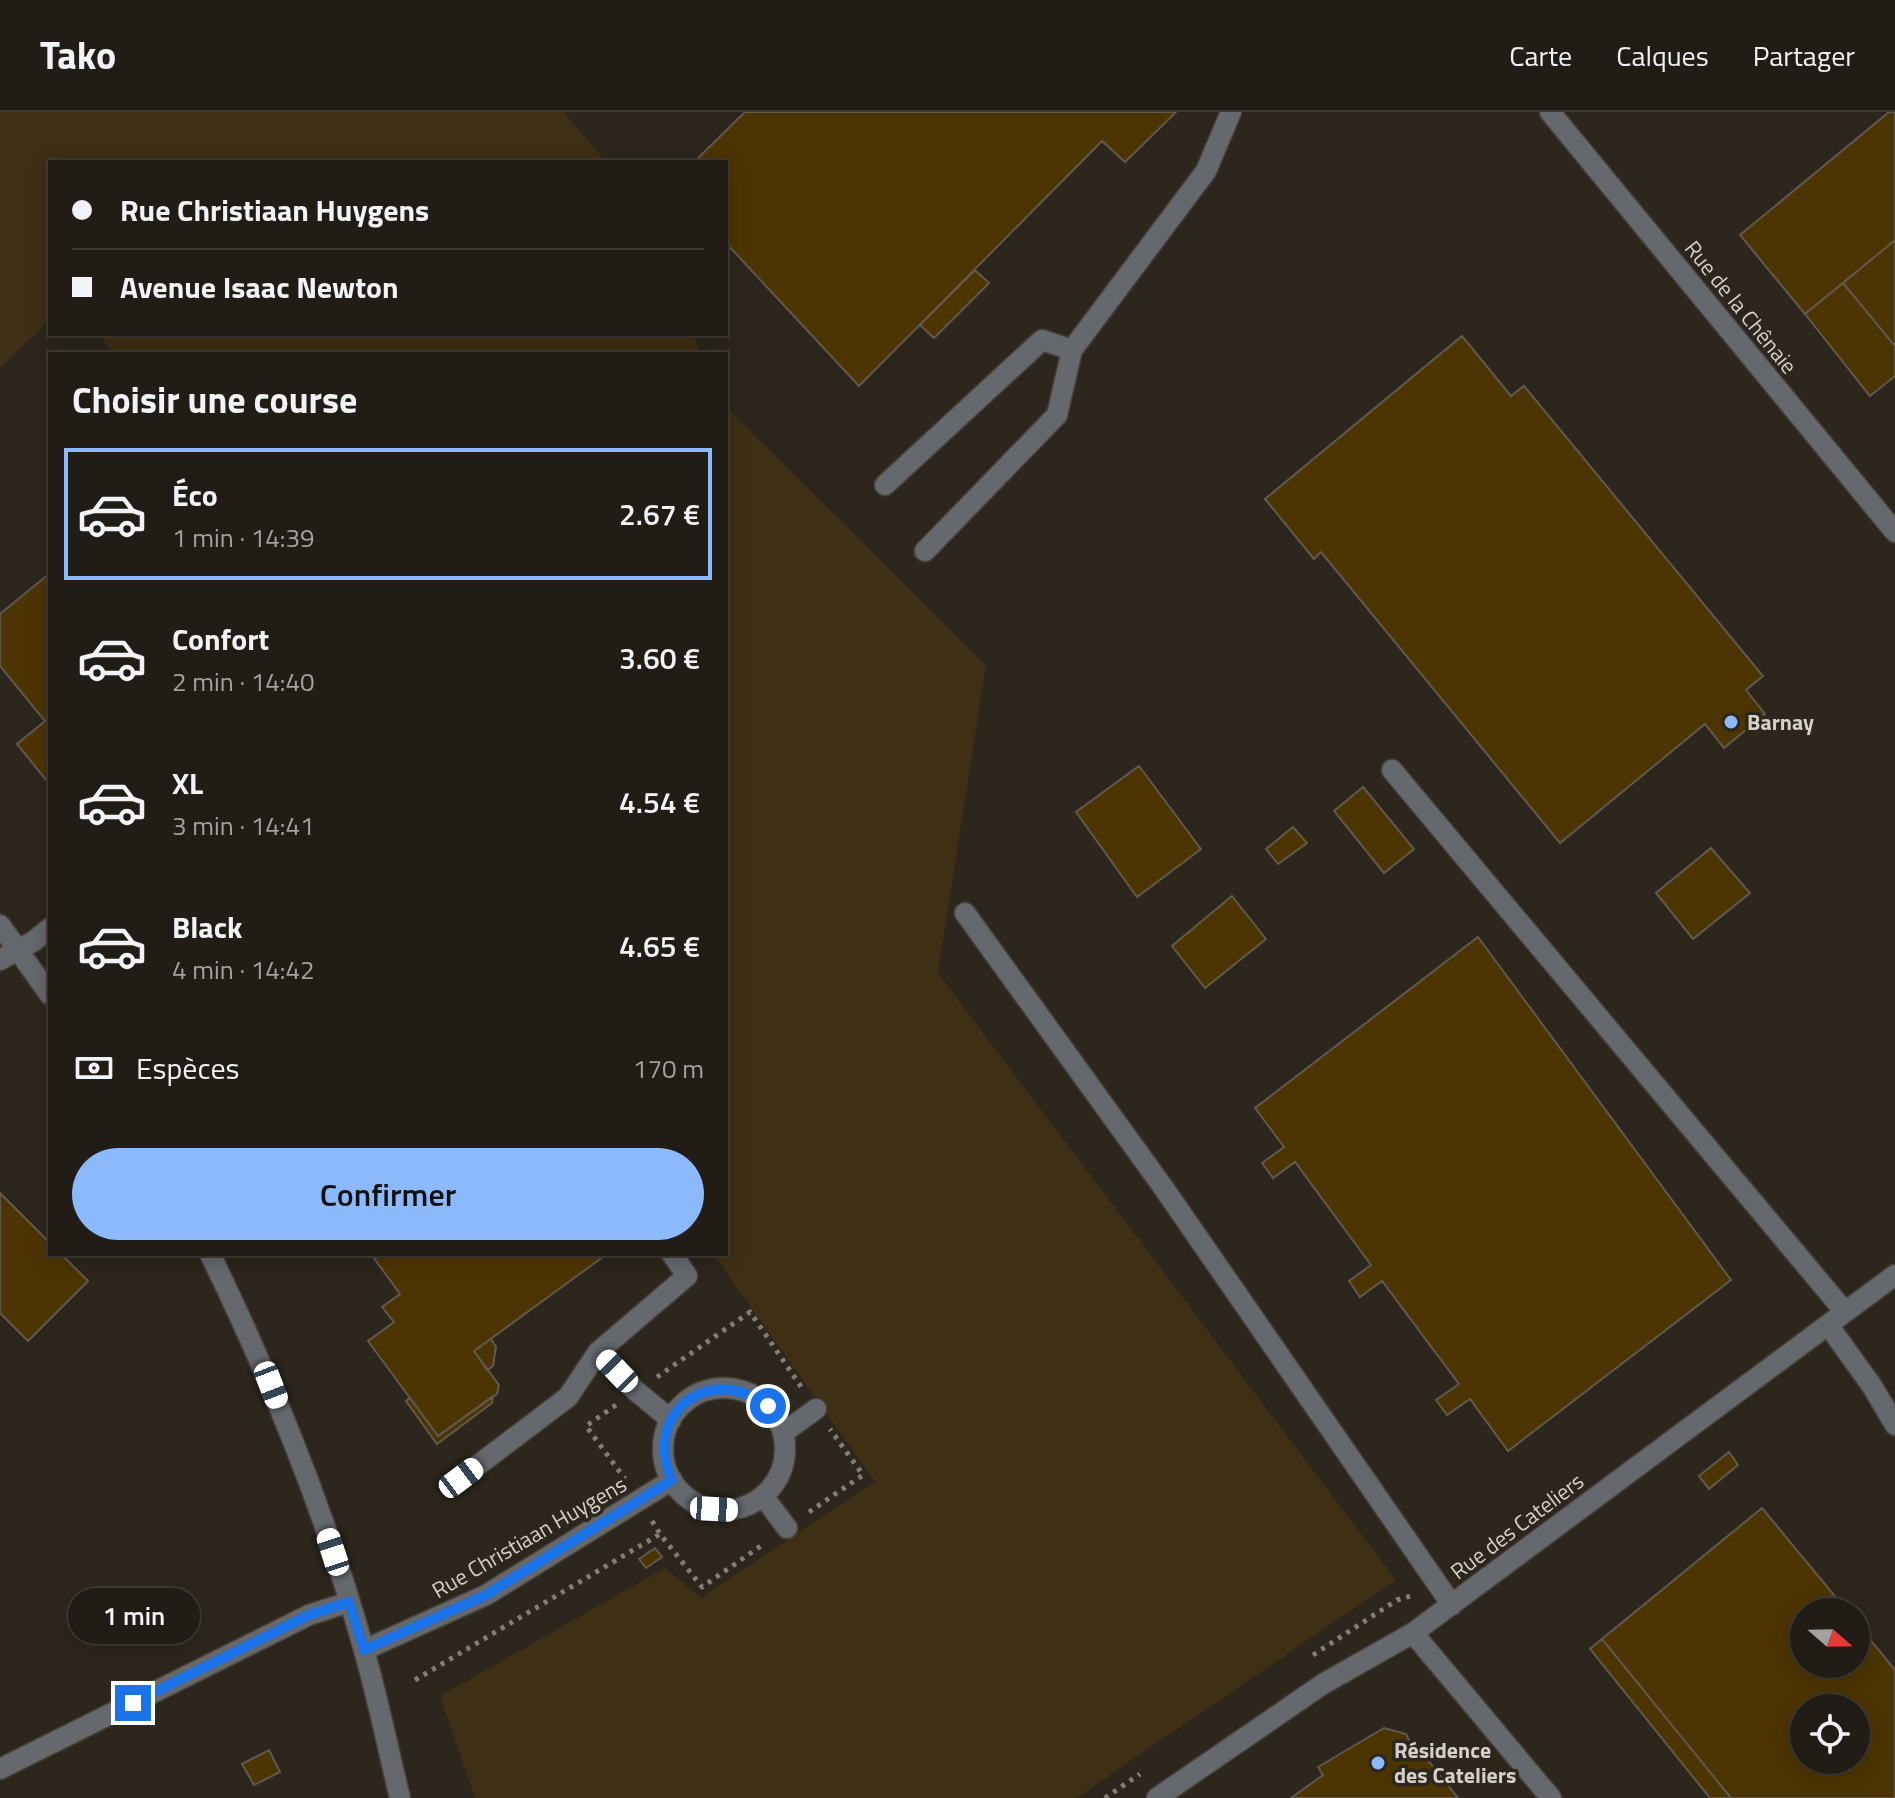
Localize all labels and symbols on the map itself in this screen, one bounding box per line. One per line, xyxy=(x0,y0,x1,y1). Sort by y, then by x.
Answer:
street label: Rue de la Chênaie xyxy=(1676,233,1806,381)
place label: Barnay xyxy=(1747,705,1814,739)
marker: Barnay xyxy=(1722,713,1740,731)
car xyxy=(592,1345,642,1397)
car xyxy=(251,1358,291,1412)
route start xyxy=(750,1388,786,1424)
car xyxy=(435,1454,487,1502)
street label: Rue des Cateliers xyxy=(1443,1464,1591,1588)
street label: Rue Christiaan Huygens xyxy=(425,1467,633,1607)
car xyxy=(689,1496,739,1522)
car xyxy=(314,1525,352,1579)
callout: 1 min xyxy=(67,1587,199,1643)
north arrow xyxy=(1790,1598,1870,1678)
route end xyxy=(115,1685,151,1721)
place label: Résidence des Cateliers xyxy=(1394,1733,1516,1792)
marker: Résidence des Cateliers xyxy=(1369,1754,1387,1772)

